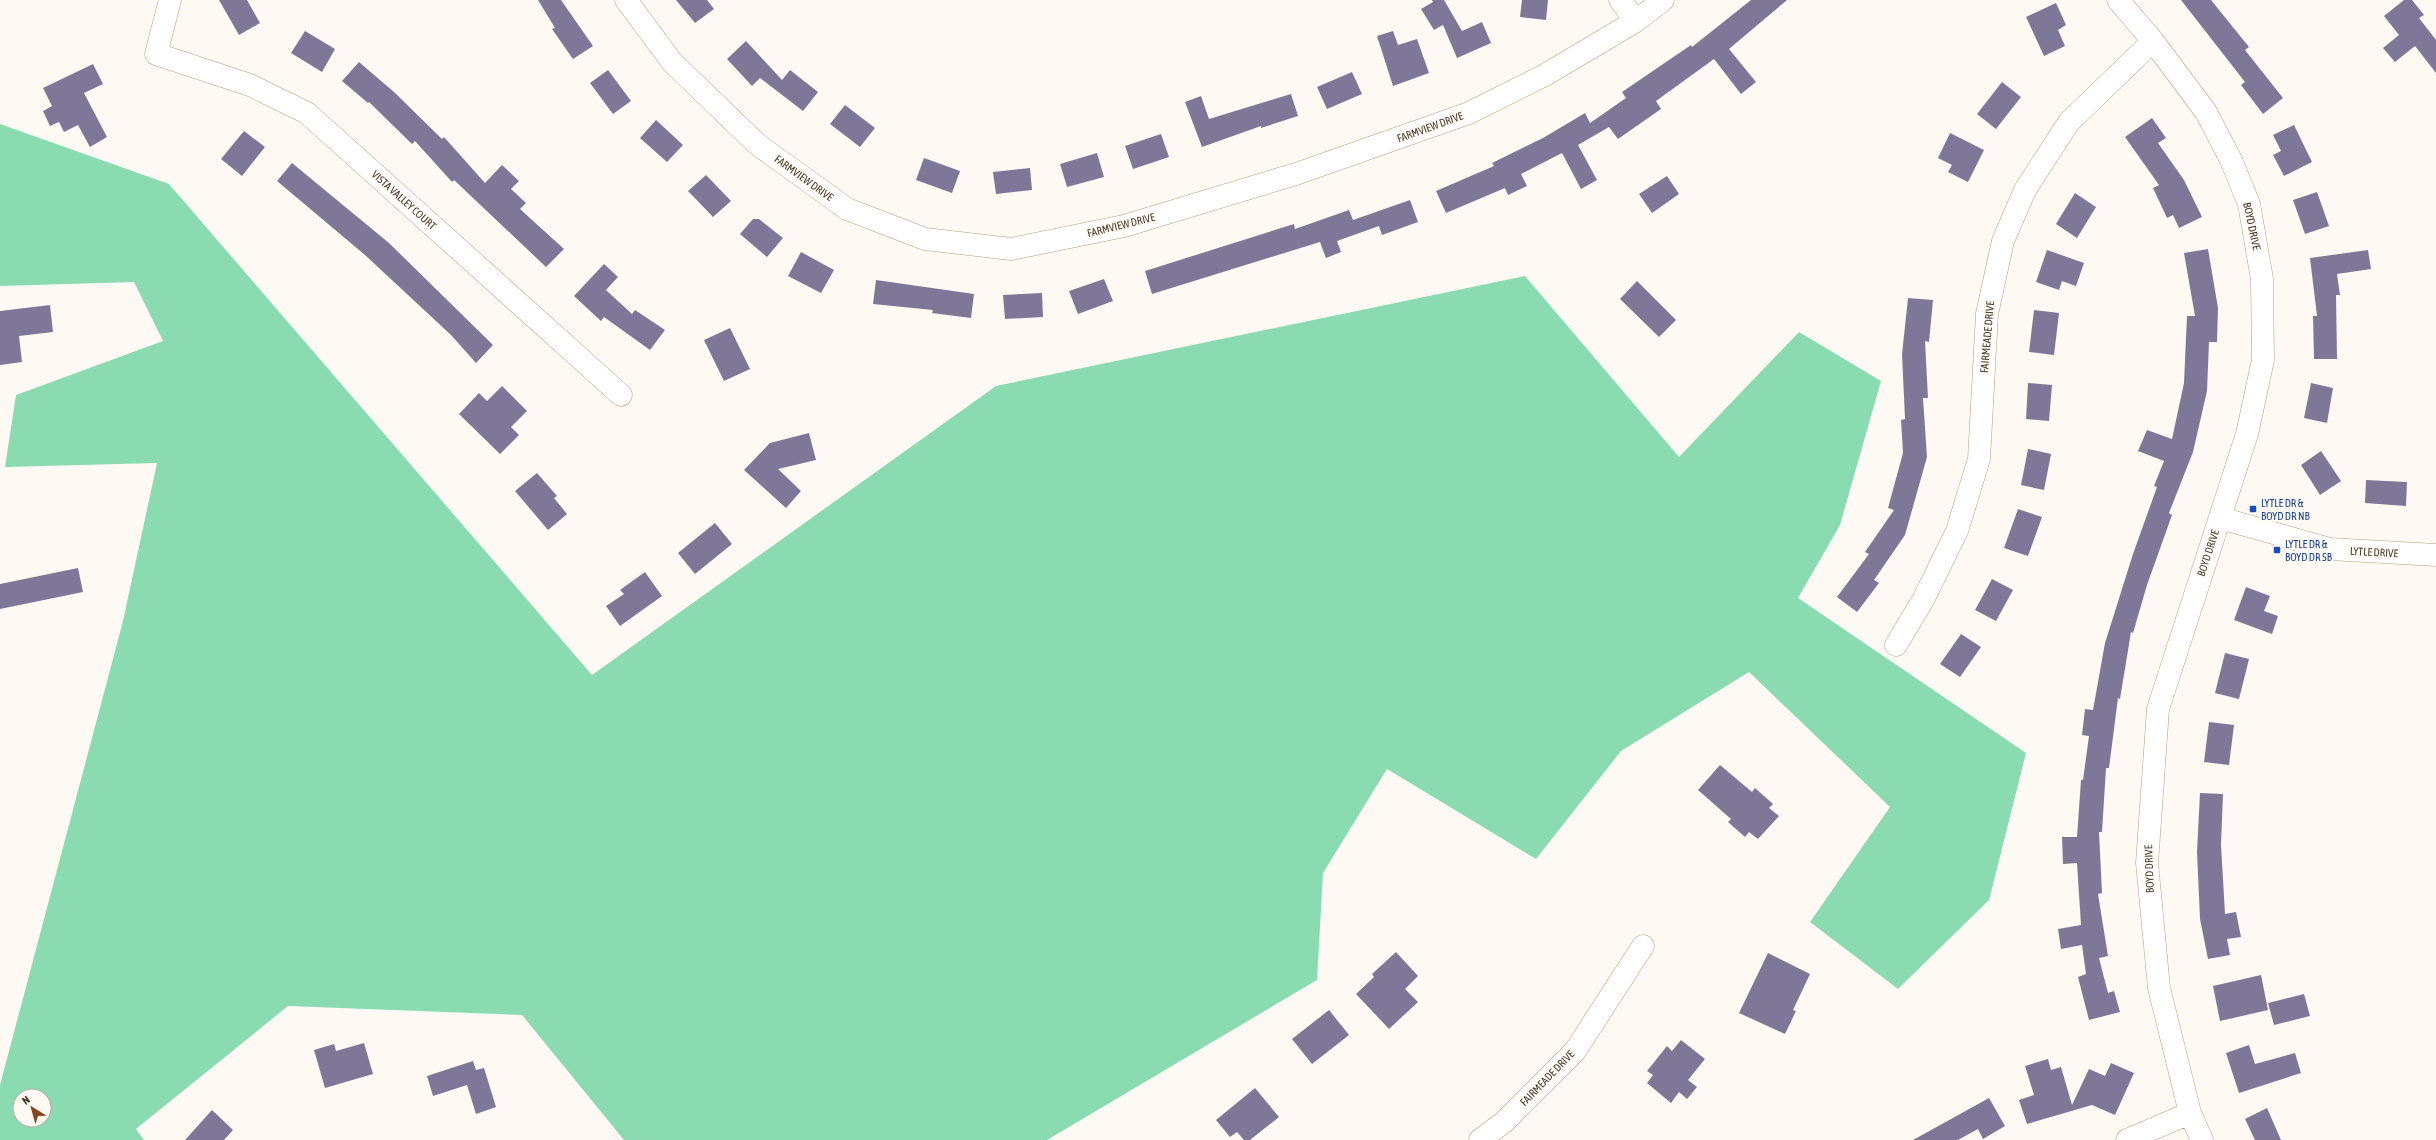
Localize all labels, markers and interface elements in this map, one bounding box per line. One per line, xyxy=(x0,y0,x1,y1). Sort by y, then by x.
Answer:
street label: FARMVIEW DRIVE xyxy=(1395,109,1465,145)
street label: FARMVIEW DRIVE xyxy=(772,153,836,203)
street label: VISTA VALLEY COURT xyxy=(369,168,439,232)
street label: BOYD DRIVE xyxy=(2241,201,2263,251)
street label: FARMVIEW DRIVE xyxy=(1086,211,1156,239)
street label: FAIRMEADE DRIVE xyxy=(1978,300,1996,374)
place label: LYTLE DR & BOYD DR NB xyxy=(2261,497,2311,522)
marker: LYTLE DR & BOYD DR NB xyxy=(2248,504,2258,514)
street label: BOYD DRIVE xyxy=(2195,528,2221,578)
place label: LYTLE DR & BOYD DR SB xyxy=(2285,538,2333,563)
marker: LYTLE DR & BOYD DR SB xyxy=(2272,545,2282,555)
street label: LYTLE DRIVE xyxy=(2350,545,2399,559)
street label: BOYD DRIVE xyxy=(2142,844,2156,893)
street label: FAIRMEADE DRIVE xyxy=(1518,1048,1577,1108)
north arrow xyxy=(12,1088,52,1128)
text: N xyxy=(20,1093,32,1107)

